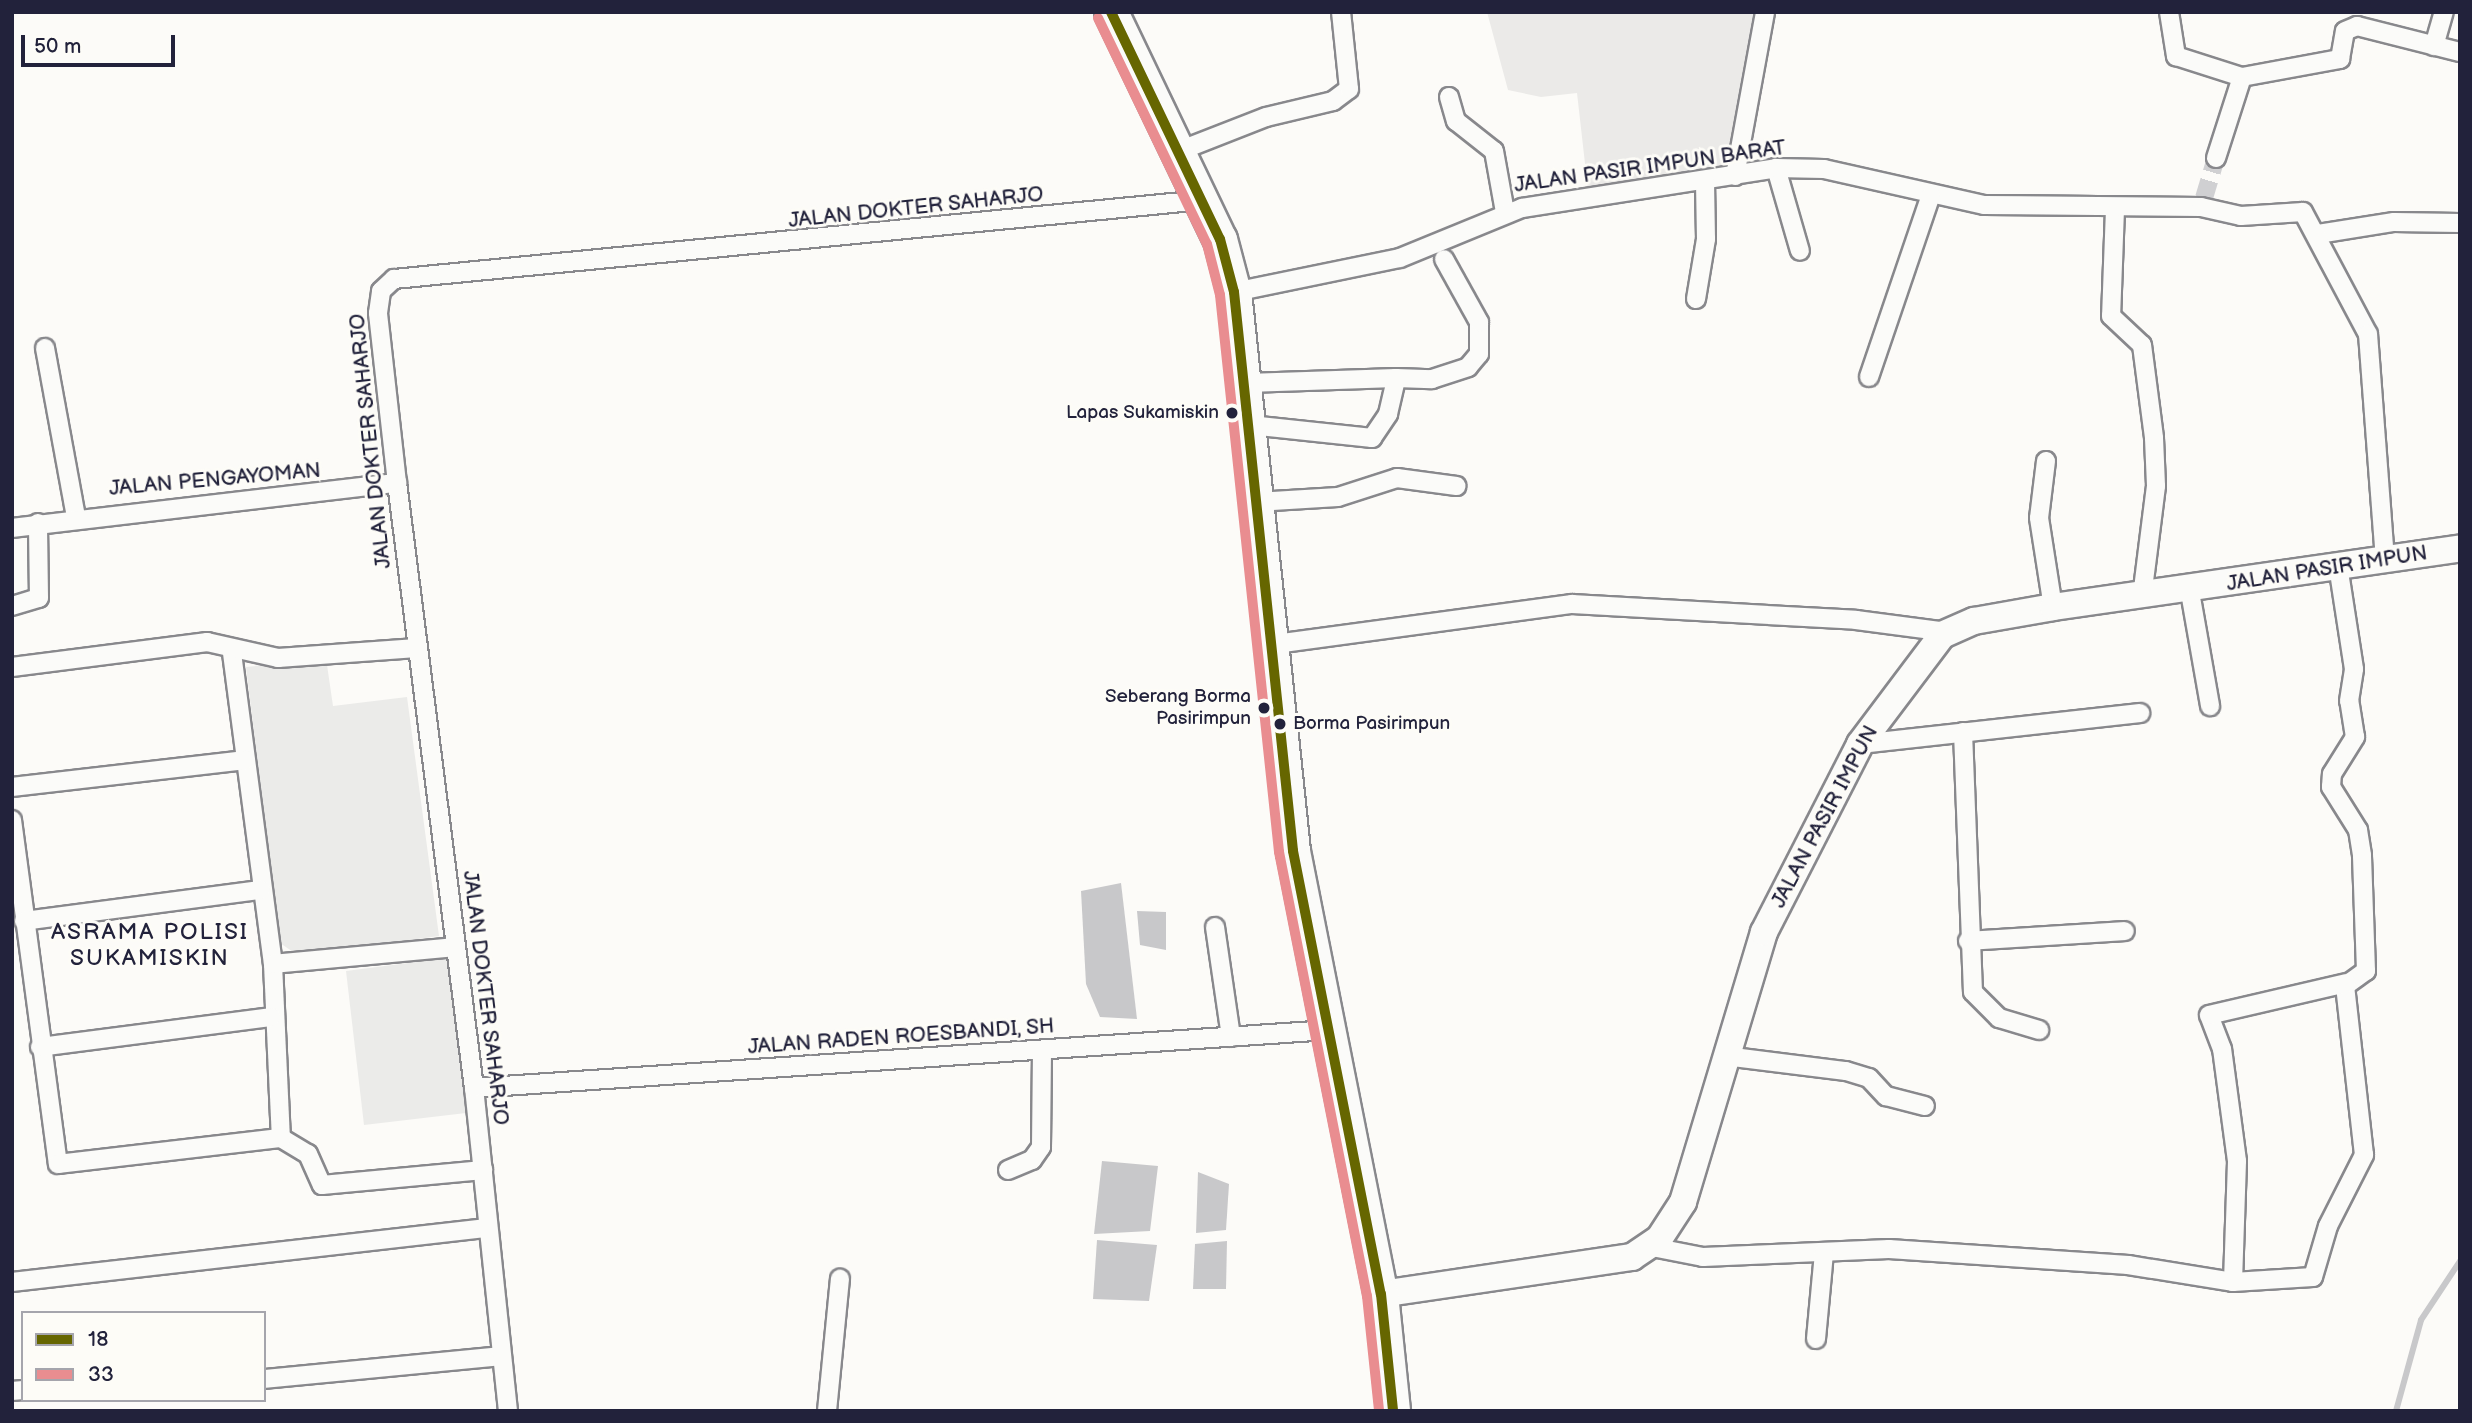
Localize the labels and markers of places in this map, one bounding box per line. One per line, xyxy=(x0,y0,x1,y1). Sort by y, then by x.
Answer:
place label: Lapas Sukamiskin xyxy=(1066,402,1219,424)
marker: Lapas Sukamiskin xyxy=(1225,406,1239,420)
place label: Seberang Borma Pasirimpun xyxy=(1105,686,1251,730)
marker: Seberang Borma Pasirimpun xyxy=(1257,701,1271,715)
place label: Borma Pasirimpun xyxy=(1293,713,1450,735)
marker: Borma Pasirimpun xyxy=(1273,717,1287,731)

